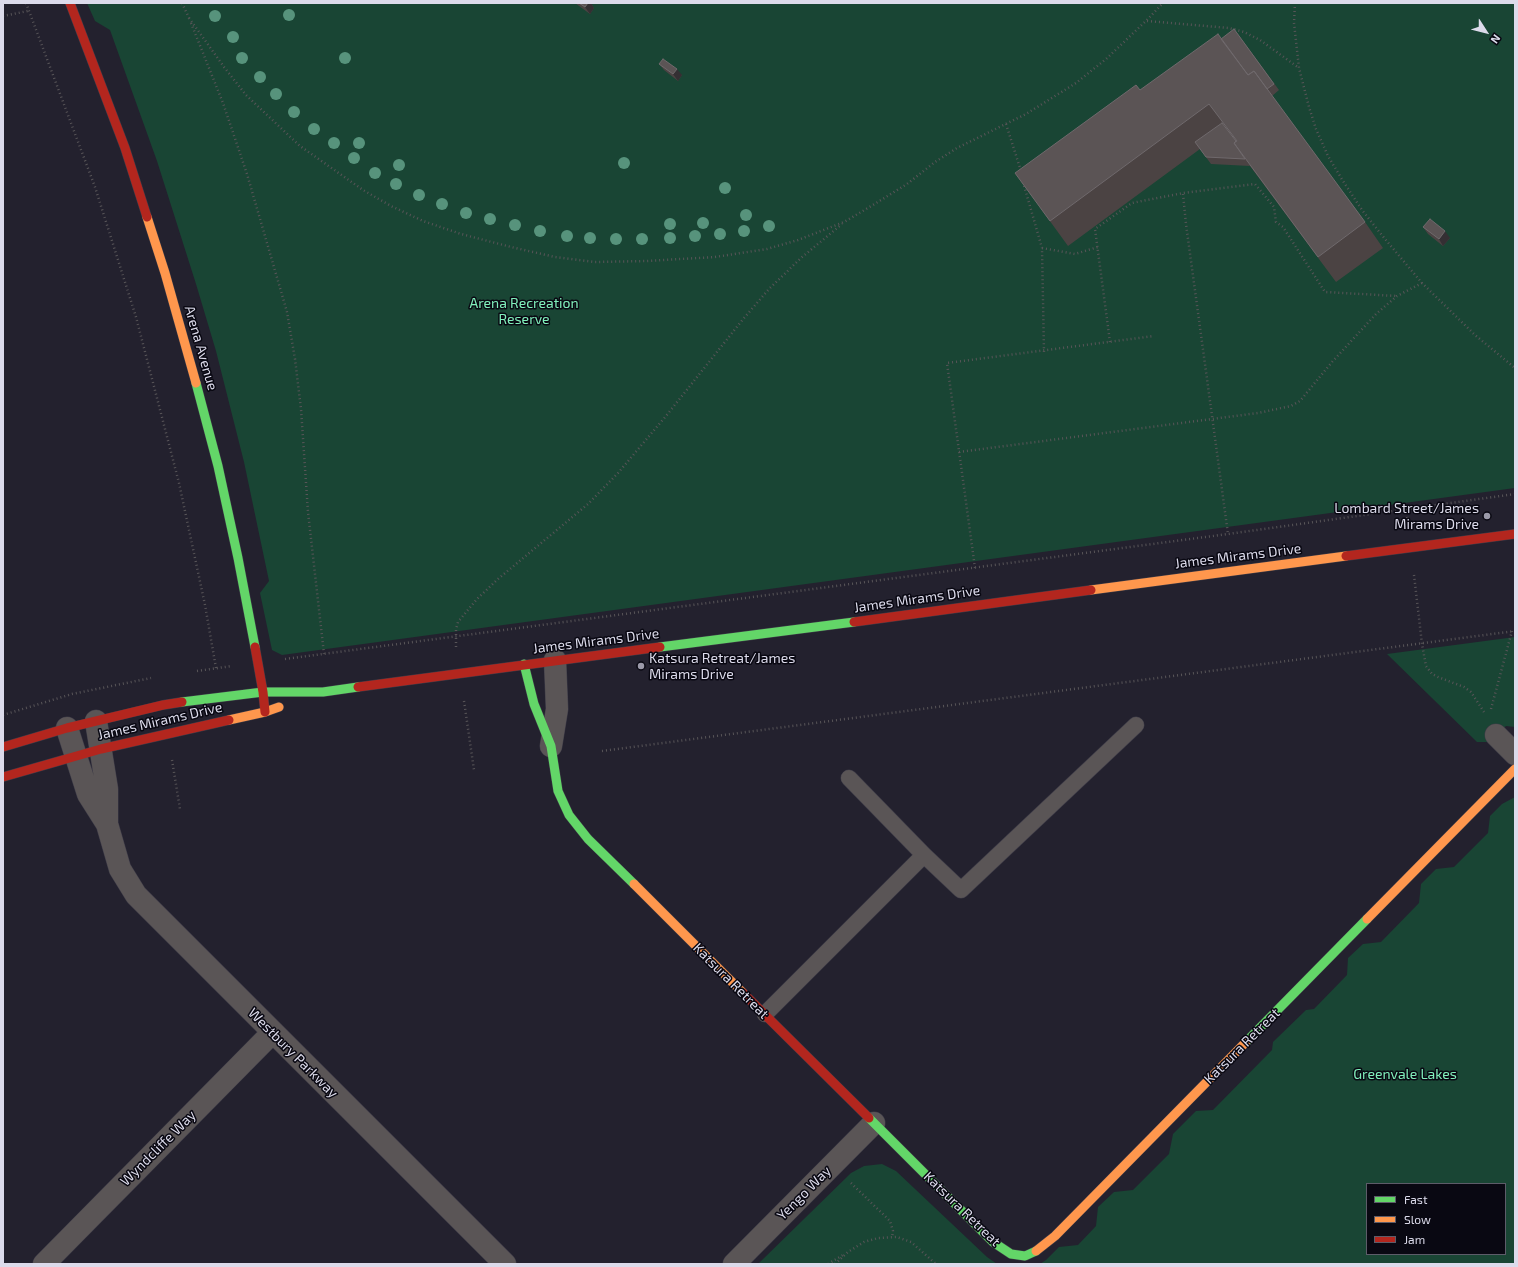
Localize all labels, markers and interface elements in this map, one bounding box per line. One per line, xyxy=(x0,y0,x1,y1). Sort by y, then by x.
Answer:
north arrow xyxy=(1466,12,1506,52)
text: N xyxy=(1489,32,1504,46)
park label: Arena Recreation Reserve xyxy=(469,295,579,328)
street label: Arena Avenue xyxy=(181,304,221,392)
place label: Lombard Street/James Mirams Drive xyxy=(1334,500,1479,532)
marker: Lombard Street/James Mirams Drive xyxy=(1482,511,1492,521)
street label: James Mirams Drive xyxy=(1174,540,1302,572)
street label: James Mirams Drive xyxy=(853,582,981,616)
street label: James Mirams Drive xyxy=(532,625,660,657)
place label: Katsura Retreat/James Mirams Drive xyxy=(649,650,795,682)
marker: Katsura Retreat/James Mirams Drive xyxy=(636,661,646,671)
street label: James Mirams Drive xyxy=(96,699,224,743)
street label: Katsura Retreat xyxy=(690,940,772,1022)
street label: Westbury Parkway xyxy=(245,1005,341,1101)
street label: Katsura Retreat xyxy=(1201,1005,1283,1087)
park label: Greenvale Lakes xyxy=(1353,1066,1457,1082)
street label: Wyndcliffe Way xyxy=(117,1107,199,1189)
street label: Yengo Way xyxy=(773,1162,835,1224)
street label: Katsura Retreat xyxy=(920,1168,1004,1250)
legend xyxy=(1366,1183,1506,1255)
text: Fast xyxy=(1404,1192,1427,1206)
text: Slow xyxy=(1404,1212,1431,1226)
text: Jam xyxy=(1404,1232,1425,1246)

